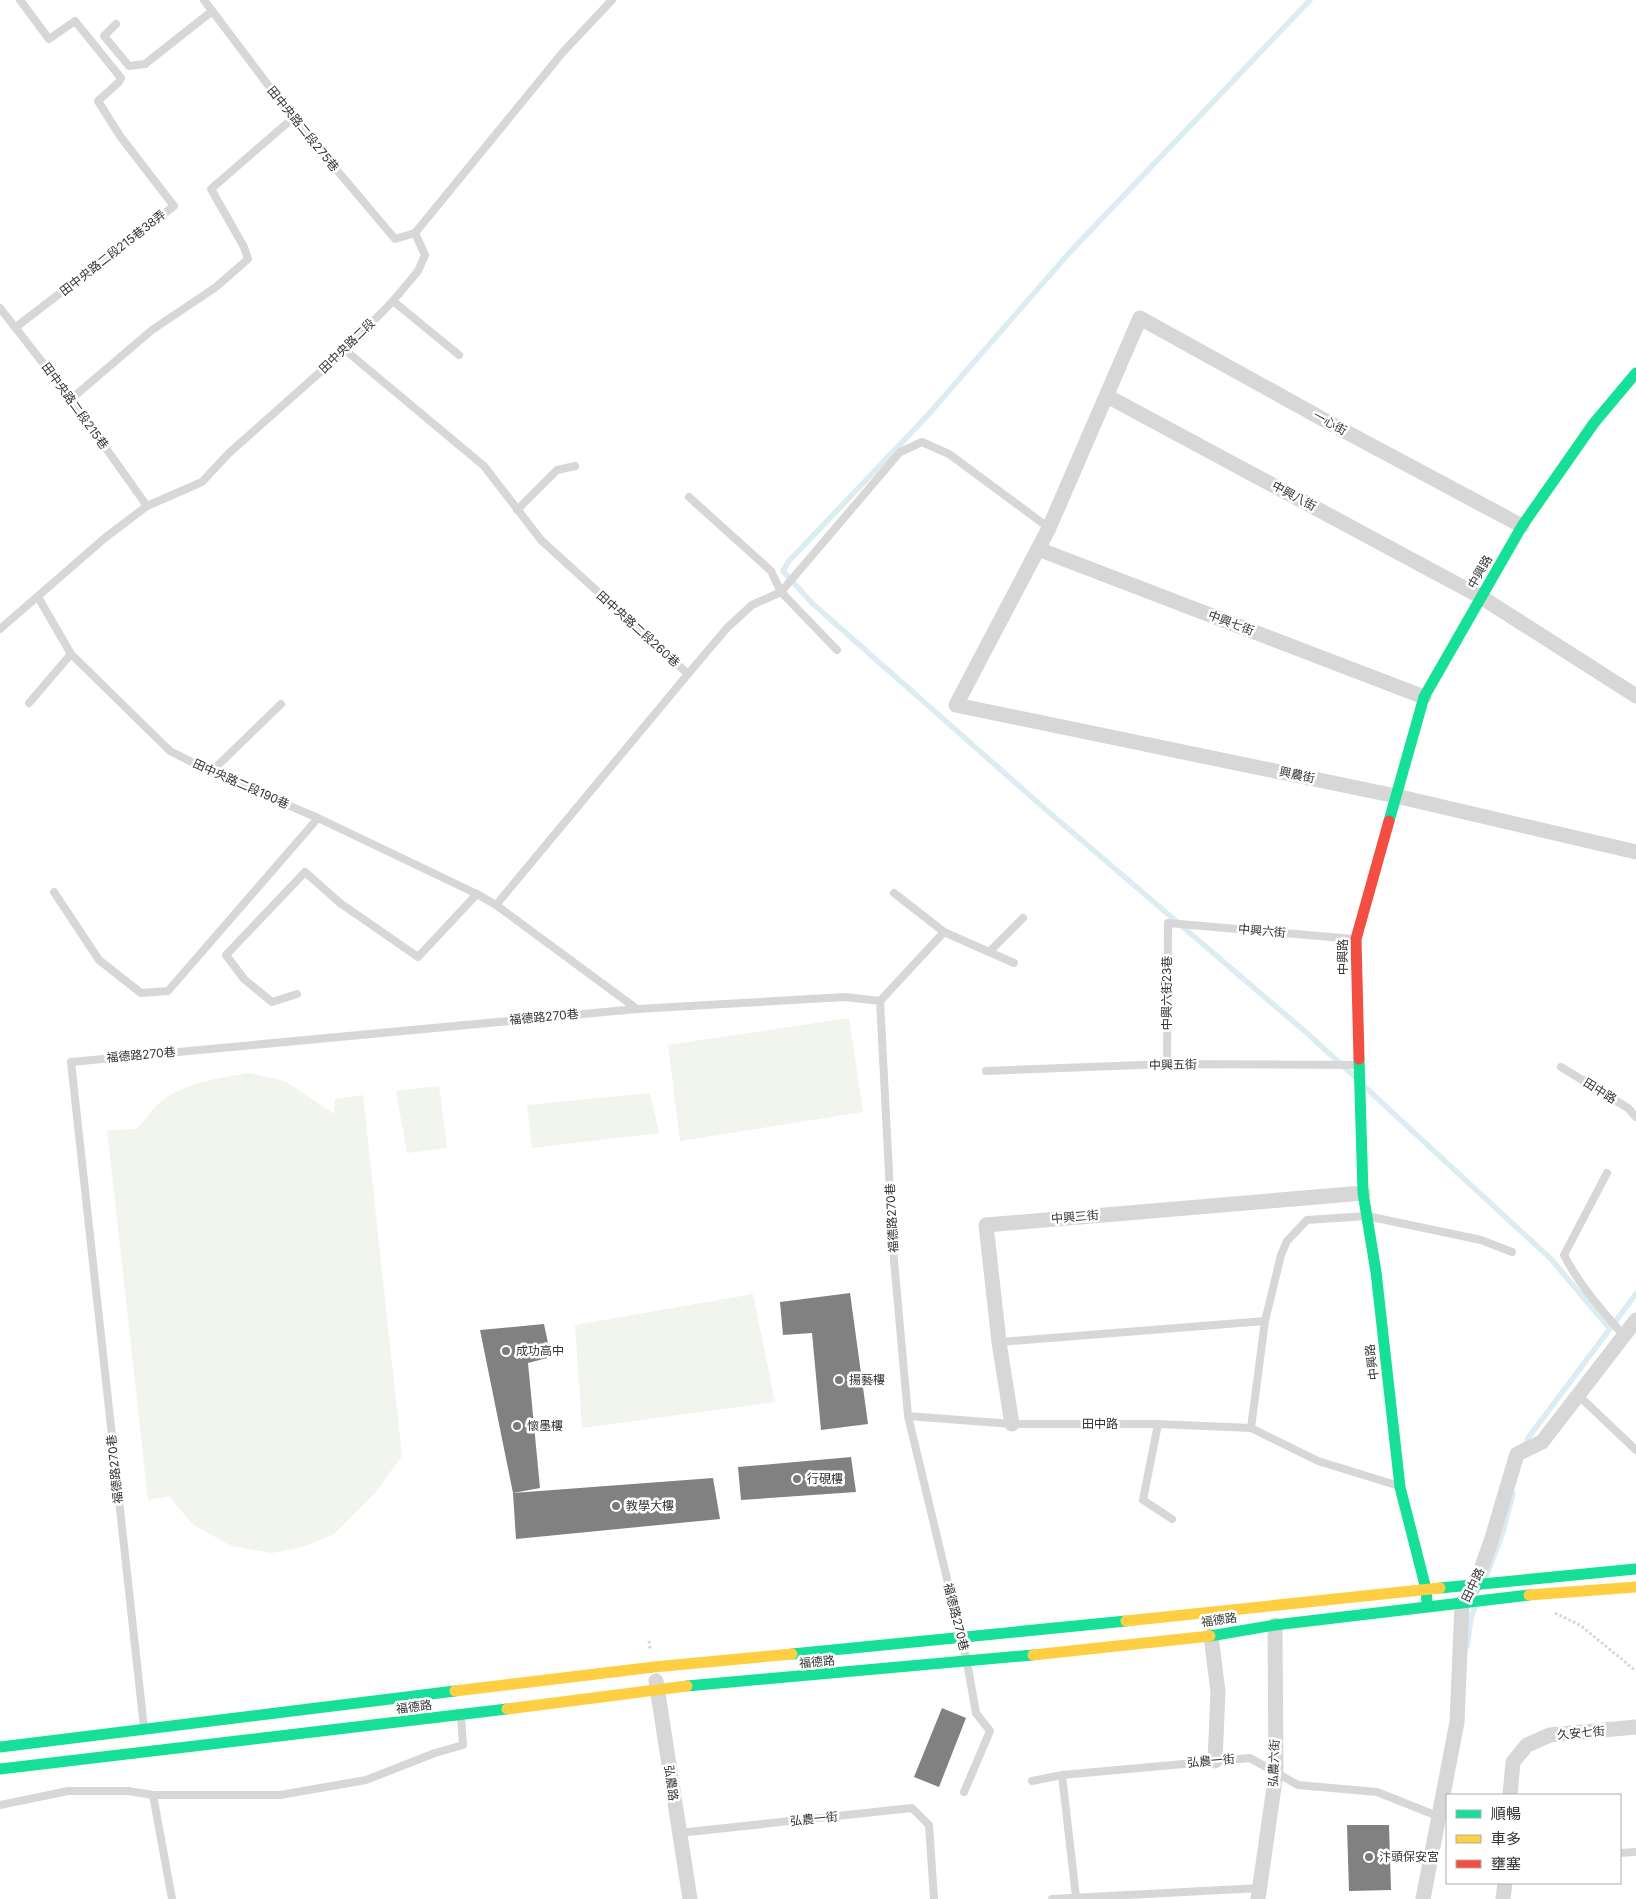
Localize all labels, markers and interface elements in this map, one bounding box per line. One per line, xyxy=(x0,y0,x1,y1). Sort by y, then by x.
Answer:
street label: 田中央路二段275巷 xyxy=(264,83,342,174)
street label: 田中央路二段215巷38弄 xyxy=(57,207,169,299)
street label: 田中央路二段 xyxy=(316,315,378,376)
street label: 田中央路二段215巷 xyxy=(39,359,112,452)
street label: 一心街 xyxy=(1311,407,1350,438)
street label: 中興八街 xyxy=(1270,478,1319,513)
street label: 中興路 xyxy=(1464,552,1495,591)
street label: 田中央路二段260巷 xyxy=(594,587,683,670)
street label: 中興七街 xyxy=(1206,607,1256,638)
street label: 田中央路二段190巷 xyxy=(191,756,292,812)
street label: 興農街 xyxy=(1278,763,1316,786)
street label: 中興六街 xyxy=(1237,921,1287,940)
street label: 中興路 xyxy=(1335,939,1350,975)
street label: 中興六街23巷 xyxy=(1159,956,1174,1030)
street label: 福德路270巷 xyxy=(509,1006,579,1027)
street label: 福德路270巷 xyxy=(106,1044,176,1065)
street label: 中興五街 xyxy=(1149,1057,1197,1072)
street label: 田中路 xyxy=(1581,1075,1620,1106)
street label: 福德路270巷 xyxy=(882,1183,901,1253)
street label: 中興三街 xyxy=(1050,1207,1100,1226)
place label: 成功高中 xyxy=(516,1343,564,1358)
street label: 中興路 xyxy=(1362,1343,1381,1381)
marker: 成功高中 xyxy=(500,1345,512,1357)
place label: 揚藝樓 xyxy=(849,1372,885,1387)
marker: 揚藝樓 xyxy=(833,1374,845,1386)
street label: 田中路 xyxy=(1082,1416,1118,1431)
place label: 懷墨樓 xyxy=(527,1418,563,1433)
marker: 懷墨樓 xyxy=(511,1420,523,1432)
street label: 福德路270巷 xyxy=(103,1434,126,1504)
place label: 行硯樓 xyxy=(807,1471,843,1486)
marker: 行硯樓 xyxy=(791,1473,803,1485)
place label: 教學大樓 xyxy=(626,1498,674,1513)
marker: 教學大樓 xyxy=(610,1500,622,1512)
street label: 田中路 xyxy=(1458,1565,1487,1604)
street label: 福德路270巷 xyxy=(941,1581,972,1652)
street label: 福德路 xyxy=(1200,1610,1238,1629)
street label: 福德路 xyxy=(798,1652,836,1671)
street label: 福德路 xyxy=(395,1697,433,1716)
street label: 久安七街 xyxy=(1556,1723,1606,1742)
street label: 弘農六街 xyxy=(1265,1739,1282,1787)
street label: 弘農一街 xyxy=(1186,1751,1236,1770)
street label: 弘農路 xyxy=(662,1764,681,1802)
legend xyxy=(1446,1794,1621,1884)
text: 順暢 xyxy=(1491,1804,1521,1823)
street label: 弘農一街 xyxy=(789,1809,839,1828)
text: 車多 xyxy=(1491,1829,1521,1848)
place label: 汴頭保安宮 xyxy=(1379,1849,1439,1864)
marker: 汴頭保安宮 xyxy=(1363,1851,1375,1863)
text: 壅塞 xyxy=(1491,1854,1521,1873)

